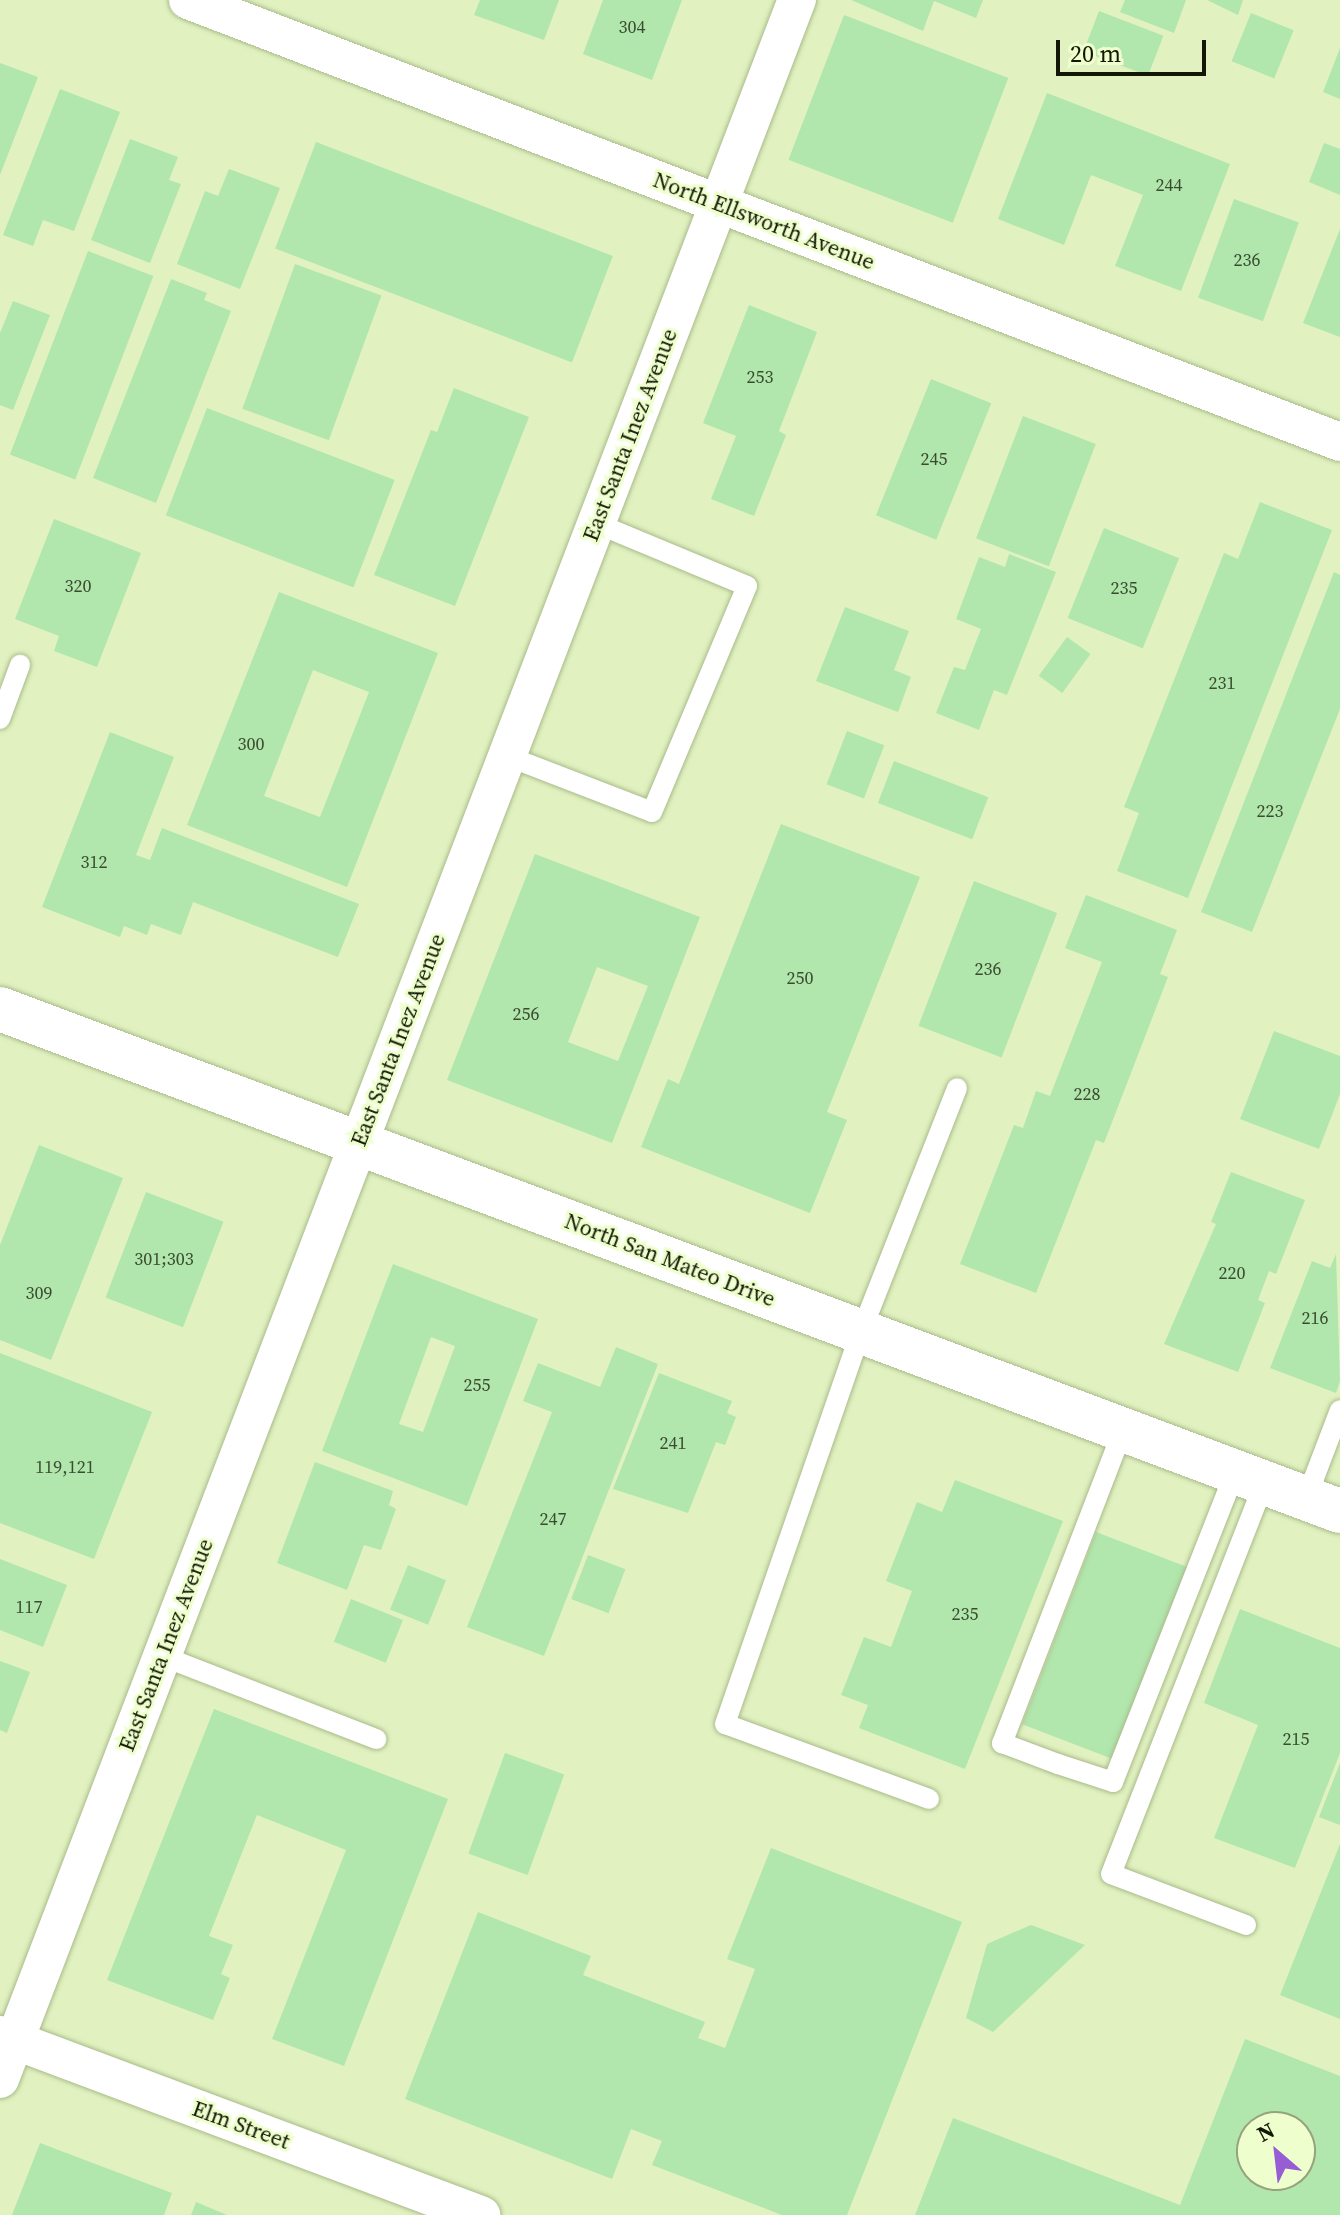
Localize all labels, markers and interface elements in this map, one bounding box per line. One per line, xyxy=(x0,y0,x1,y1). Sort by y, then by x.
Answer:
house number: 304 xyxy=(619,16,645,38)
scale bar xyxy=(1060,24,1210,74)
text: 20 m xyxy=(1070,37,1121,70)
street label: North Ellsworth Avenue xyxy=(650,167,878,275)
house number: 244 xyxy=(1156,174,1182,196)
house number: 236 xyxy=(1234,249,1260,271)
street label: East Santa Inez Avenue xyxy=(577,325,683,545)
house number: 253 xyxy=(747,366,773,388)
house number: 245 xyxy=(921,448,947,470)
house number: 320 xyxy=(65,575,91,597)
house number: 235 xyxy=(1111,577,1137,599)
house number: 231 xyxy=(1209,672,1235,694)
house number: 300 xyxy=(238,733,264,755)
house number: 223 xyxy=(1257,800,1283,822)
house number: 312 xyxy=(81,851,107,873)
street label: East Santa Inez Avenue xyxy=(345,930,451,1150)
house number: 236 xyxy=(975,958,1001,980)
house number: 250 xyxy=(787,967,813,989)
house number: 256 xyxy=(513,1003,539,1025)
house number: 228 xyxy=(1074,1083,1100,1105)
street label: North San Mateo Drive xyxy=(561,1208,779,1312)
house number: 301;303 xyxy=(134,1248,194,1270)
house number: 220 xyxy=(1219,1262,1245,1284)
house number: 309 xyxy=(26,1282,52,1304)
house number: 216 xyxy=(1302,1307,1328,1329)
house number: 255 xyxy=(464,1374,490,1396)
house number: 241 xyxy=(660,1432,686,1454)
house number: 119,121 xyxy=(35,1456,95,1478)
house number: 247 xyxy=(540,1508,566,1530)
street label: East Santa Inez Avenue xyxy=(113,1535,219,1755)
house number: 117 xyxy=(16,1596,42,1618)
house number: 235 xyxy=(952,1603,978,1625)
house number: 215 xyxy=(1283,1728,1309,1750)
street label: Elm Street xyxy=(189,2095,293,2155)
north arrow xyxy=(1236,2111,1316,2191)
text: N xyxy=(1252,2115,1280,2149)

